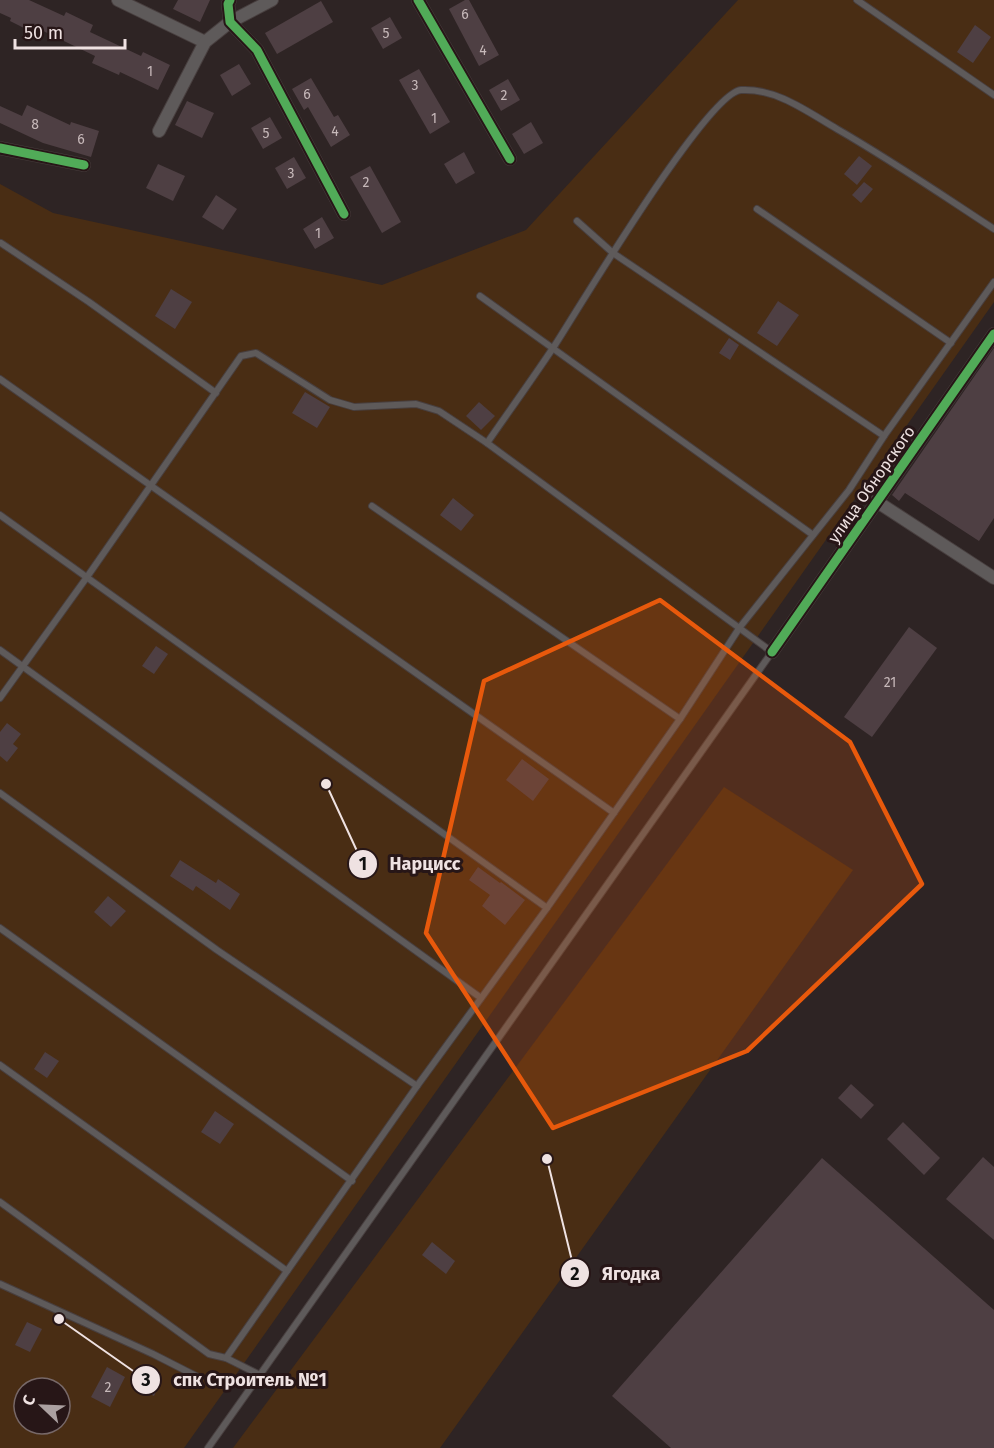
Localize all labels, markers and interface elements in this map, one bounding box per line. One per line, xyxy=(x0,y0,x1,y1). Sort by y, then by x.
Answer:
house number: 6 xyxy=(461,6,469,23)
scale bar xyxy=(15,12,124,50)
text: 50 m xyxy=(24,22,63,44)
house number: 5 xyxy=(382,25,390,42)
house number: 4 xyxy=(479,42,487,59)
house number: 1 xyxy=(147,63,153,80)
house number: 3 xyxy=(412,77,419,94)
house number: 6 xyxy=(303,86,311,103)
house number: 2 xyxy=(501,87,508,104)
house number: 1 xyxy=(431,110,437,127)
house number: 8 xyxy=(31,116,39,133)
house number: 4 xyxy=(331,123,339,140)
house number: 5 xyxy=(262,125,270,142)
house number: 6 xyxy=(77,131,85,148)
house number: 3 xyxy=(288,165,295,182)
house number: 2 xyxy=(363,174,370,191)
house number: 1 xyxy=(315,225,321,242)
street label: улица Обнорского xyxy=(824,422,919,546)
house number: 21 xyxy=(884,674,896,691)
callout: Нарцисс xyxy=(348,846,473,882)
text: 1 xyxy=(359,853,367,875)
text: Нарцисс xyxy=(390,853,461,875)
callout: Ягодка xyxy=(560,1255,672,1291)
text: 2 xyxy=(570,1263,580,1285)
text: Ягодка xyxy=(602,1263,660,1285)
callout: спк Строитель №1 xyxy=(131,1362,338,1398)
text: 3 xyxy=(140,1369,151,1391)
text: спк Строитель №1 xyxy=(173,1369,327,1391)
north arrow xyxy=(12,1376,72,1436)
house number: 2 xyxy=(105,1379,112,1396)
text: С xyxy=(18,1392,40,1408)

